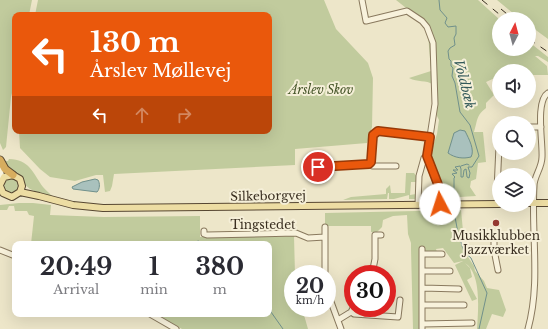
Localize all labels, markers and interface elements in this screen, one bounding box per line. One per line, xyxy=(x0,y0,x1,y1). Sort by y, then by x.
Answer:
north arrow xyxy=(492,12,536,56)
map controls xyxy=(492,12,536,212)
text: 130 m xyxy=(90,25,180,60)
icon: left xyxy=(24,28,76,80)
water label: Voldbæk xyxy=(450,58,479,111)
text: Årslev Møllevej xyxy=(90,60,231,82)
button: sound xyxy=(492,64,536,108)
park label: Årslev Skov xyxy=(287,81,353,97)
icon: left xyxy=(89,104,111,126)
icon: ahead xyxy=(131,104,153,126)
icon: right xyxy=(173,104,195,126)
button: search xyxy=(492,116,536,160)
pin xyxy=(301,150,335,184)
icon: arrive xyxy=(307,156,329,178)
button: layers xyxy=(492,168,536,212)
position arrow xyxy=(419,183,461,225)
street label: Silkeborgvej xyxy=(230,187,306,204)
street label: Tingstedet xyxy=(230,217,296,232)
marker: Musikklubben Jazzværket xyxy=(491,218,501,228)
place label: Musikklubben Jazzværket xyxy=(452,228,540,257)
text: 20:49 xyxy=(40,252,113,281)
text: 1 xyxy=(149,252,159,281)
text: 380 xyxy=(196,252,244,281)
speed limit sign: 30 xyxy=(344,265,396,317)
text: 20 xyxy=(296,274,324,298)
text: Arrival xyxy=(53,281,99,298)
text: min xyxy=(140,281,168,298)
text: m xyxy=(213,281,227,298)
text: km/h xyxy=(296,294,324,307)

